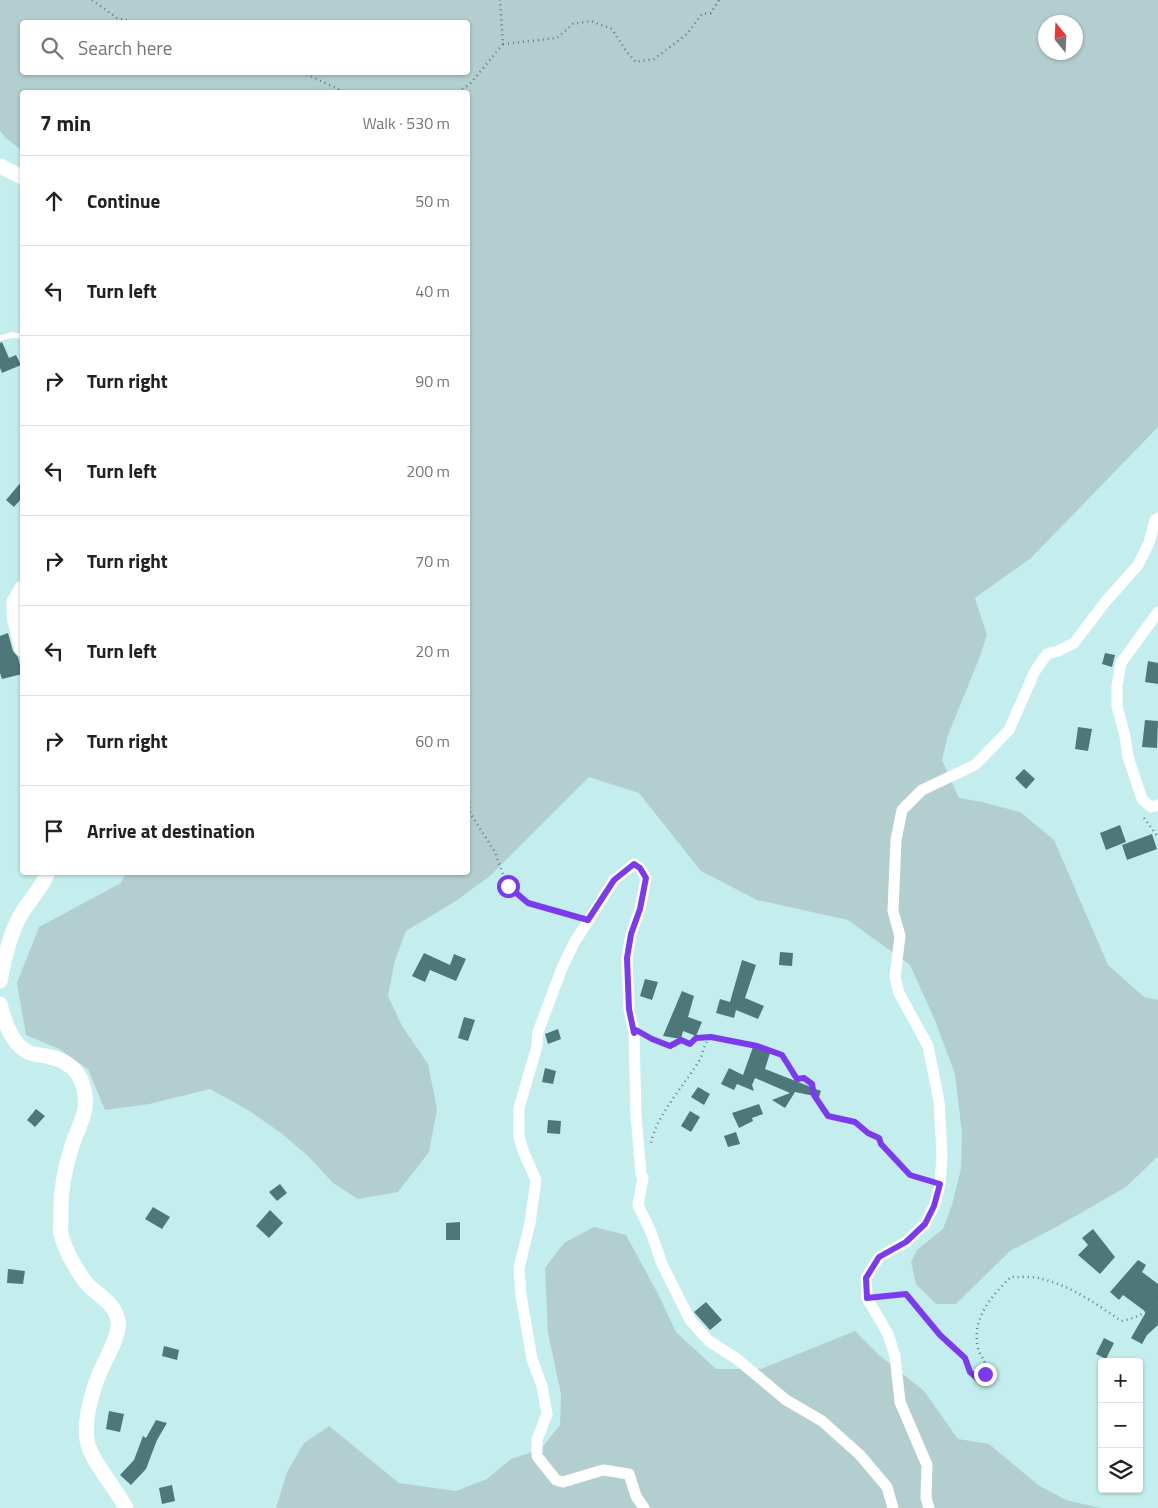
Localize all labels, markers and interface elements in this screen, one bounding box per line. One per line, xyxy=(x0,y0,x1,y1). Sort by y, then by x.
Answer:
north arrow xyxy=(1038,15,1083,60)
search box xyxy=(20,20,470,75)
text: Search here xyxy=(78,33,172,62)
icon: search xyxy=(38,34,66,62)
text: 7 min xyxy=(40,107,91,139)
text: Walk · 530 m xyxy=(362,111,450,135)
text: Continue xyxy=(87,186,160,215)
icon: ahead xyxy=(40,187,68,215)
text: 50 m xyxy=(415,189,450,213)
text: Turn left xyxy=(87,276,157,305)
icon: left xyxy=(40,277,68,305)
text: 40 m xyxy=(415,279,450,303)
text: Turn right xyxy=(87,366,168,395)
icon: right xyxy=(40,367,68,395)
text: 90 m xyxy=(415,369,450,393)
text: Turn left xyxy=(87,456,157,485)
icon: left xyxy=(40,457,68,485)
text: 200 m xyxy=(406,459,450,483)
text: Turn right xyxy=(87,546,168,575)
icon: right xyxy=(40,547,68,575)
text: 70 m xyxy=(415,549,450,573)
text: Turn left xyxy=(87,636,157,665)
icon: left xyxy=(40,637,68,665)
text: 20 m xyxy=(415,639,450,663)
text: Turn right xyxy=(87,726,168,755)
icon: right xyxy=(40,727,68,755)
text: 60 m xyxy=(415,729,450,753)
text: Arrive at destination xyxy=(87,816,255,845)
icon: arrive xyxy=(40,817,68,845)
route start xyxy=(497,875,520,898)
map controls xyxy=(1098,1358,1143,1493)
button: + xyxy=(1098,1358,1143,1403)
route end xyxy=(974,1363,997,1386)
button: − xyxy=(1098,1403,1143,1448)
button: layers xyxy=(1098,1448,1143,1493)

